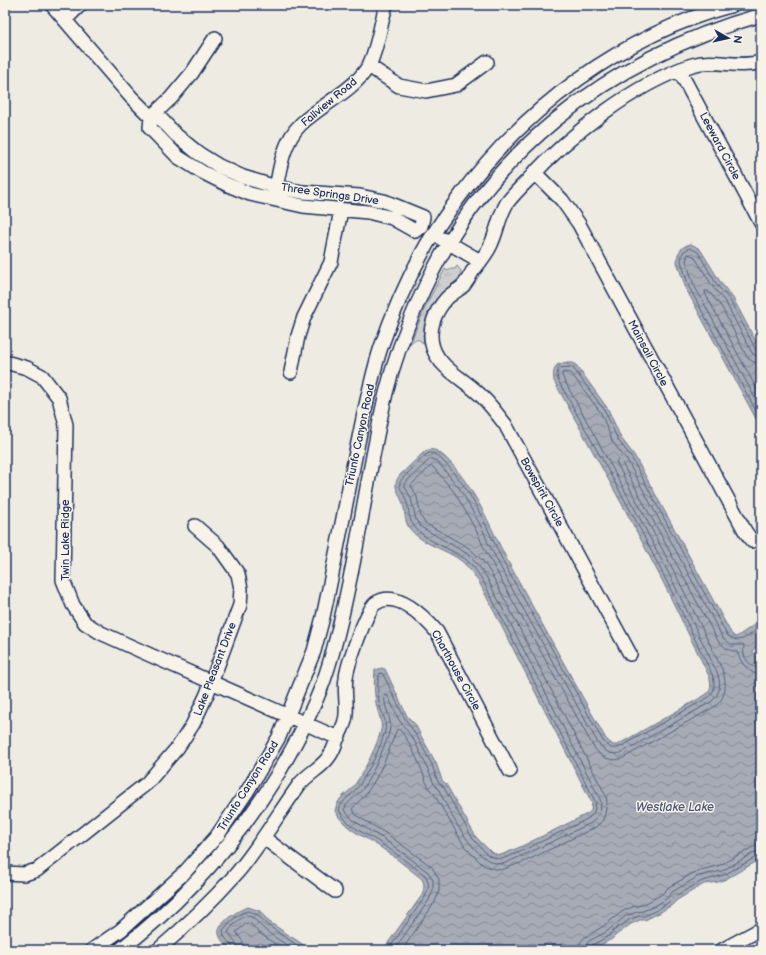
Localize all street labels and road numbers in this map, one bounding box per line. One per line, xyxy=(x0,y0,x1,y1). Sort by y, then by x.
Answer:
street label: Fallview Road xyxy=(299,75,359,129)
street label: Leeward Circle xyxy=(697,110,743,182)
street label: Three Springs Drive xyxy=(280,181,380,207)
street label: Mainsail Circle xyxy=(625,318,671,389)
street label: Triunfo Canyon Road xyxy=(343,383,377,487)
street label: Bowspirit Circle xyxy=(518,455,567,529)
street label: Twin Lake Ridge xyxy=(59,499,72,581)
street label: Lake Pleasant Drive xyxy=(191,620,239,718)
street label: Charthouse Circle xyxy=(429,628,484,713)
street label: Triunfo Canyon Road xyxy=(215,738,281,834)

